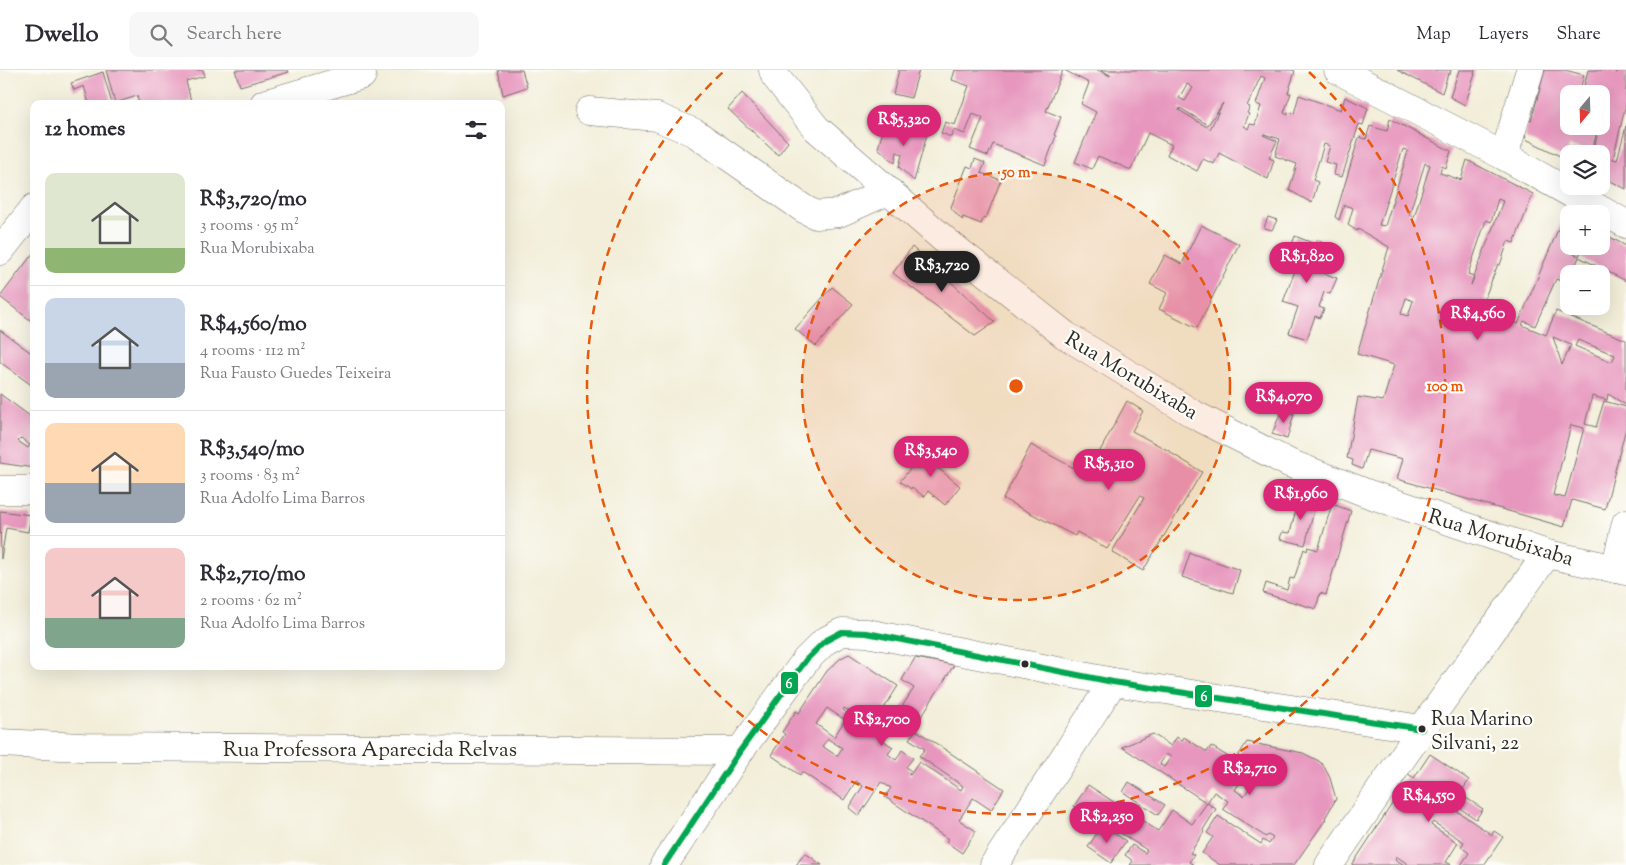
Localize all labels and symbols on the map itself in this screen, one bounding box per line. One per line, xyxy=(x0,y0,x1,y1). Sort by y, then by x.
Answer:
north arrow xyxy=(1560,85,1610,135)
pin: R$5,320 xyxy=(858,104,950,147)
text: 50 m xyxy=(1001,163,1031,184)
pin: R$1,820 xyxy=(1261,242,1353,284)
pin: R$3,720 xyxy=(896,250,988,293)
pin: R$4,560 xyxy=(1432,298,1524,341)
street label: Rua Morubixaba xyxy=(1059,325,1203,429)
centre of rings xyxy=(1007,377,1025,395)
text: 100 m xyxy=(1427,377,1464,398)
pin: R$4,070 xyxy=(1238,382,1330,424)
pin: R$3,540 xyxy=(885,436,977,478)
pin: R$5,310 xyxy=(1063,448,1155,491)
pin: R$1,960 xyxy=(1255,478,1347,521)
street label: Rua Morubixaba xyxy=(1424,503,1577,575)
unlabelled marker xyxy=(1020,659,1030,669)
line badge: 6 xyxy=(780,671,799,695)
text: 6 xyxy=(786,675,793,695)
line badge: 6 xyxy=(1194,684,1213,708)
text: 6 xyxy=(1201,688,1208,708)
pin: R$2,700 xyxy=(836,704,928,747)
place label: Rua Marino Silvani, 22 xyxy=(1431,706,1533,759)
marker: Rua Marino Silvani, 22 xyxy=(1417,724,1427,734)
street label: Rua Professora Aparecida Relvas xyxy=(223,736,517,766)
pin: R$2,710 xyxy=(1204,754,1296,796)
pin: R$4,550 xyxy=(1383,780,1475,823)
pin: R$2,250 xyxy=(1061,802,1153,844)

